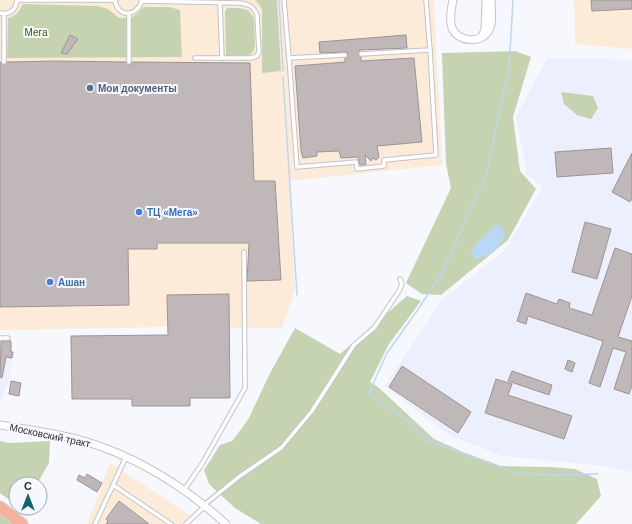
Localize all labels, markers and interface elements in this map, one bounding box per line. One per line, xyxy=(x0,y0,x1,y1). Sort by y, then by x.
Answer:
park label: Мега xyxy=(25,27,48,38)
marker: Мои документы xyxy=(85,83,95,93)
place label: Мои документы xyxy=(98,83,177,94)
marker: ТЦ «Мега» xyxy=(134,207,144,217)
place label: ТЦ «Мега» xyxy=(147,207,198,218)
marker: Ашан xyxy=(45,277,55,287)
place label: Ашан xyxy=(58,277,85,288)
street label: Московский тракт xyxy=(8,422,92,450)
north arrow xyxy=(8,476,48,516)
text: С xyxy=(24,480,32,492)

